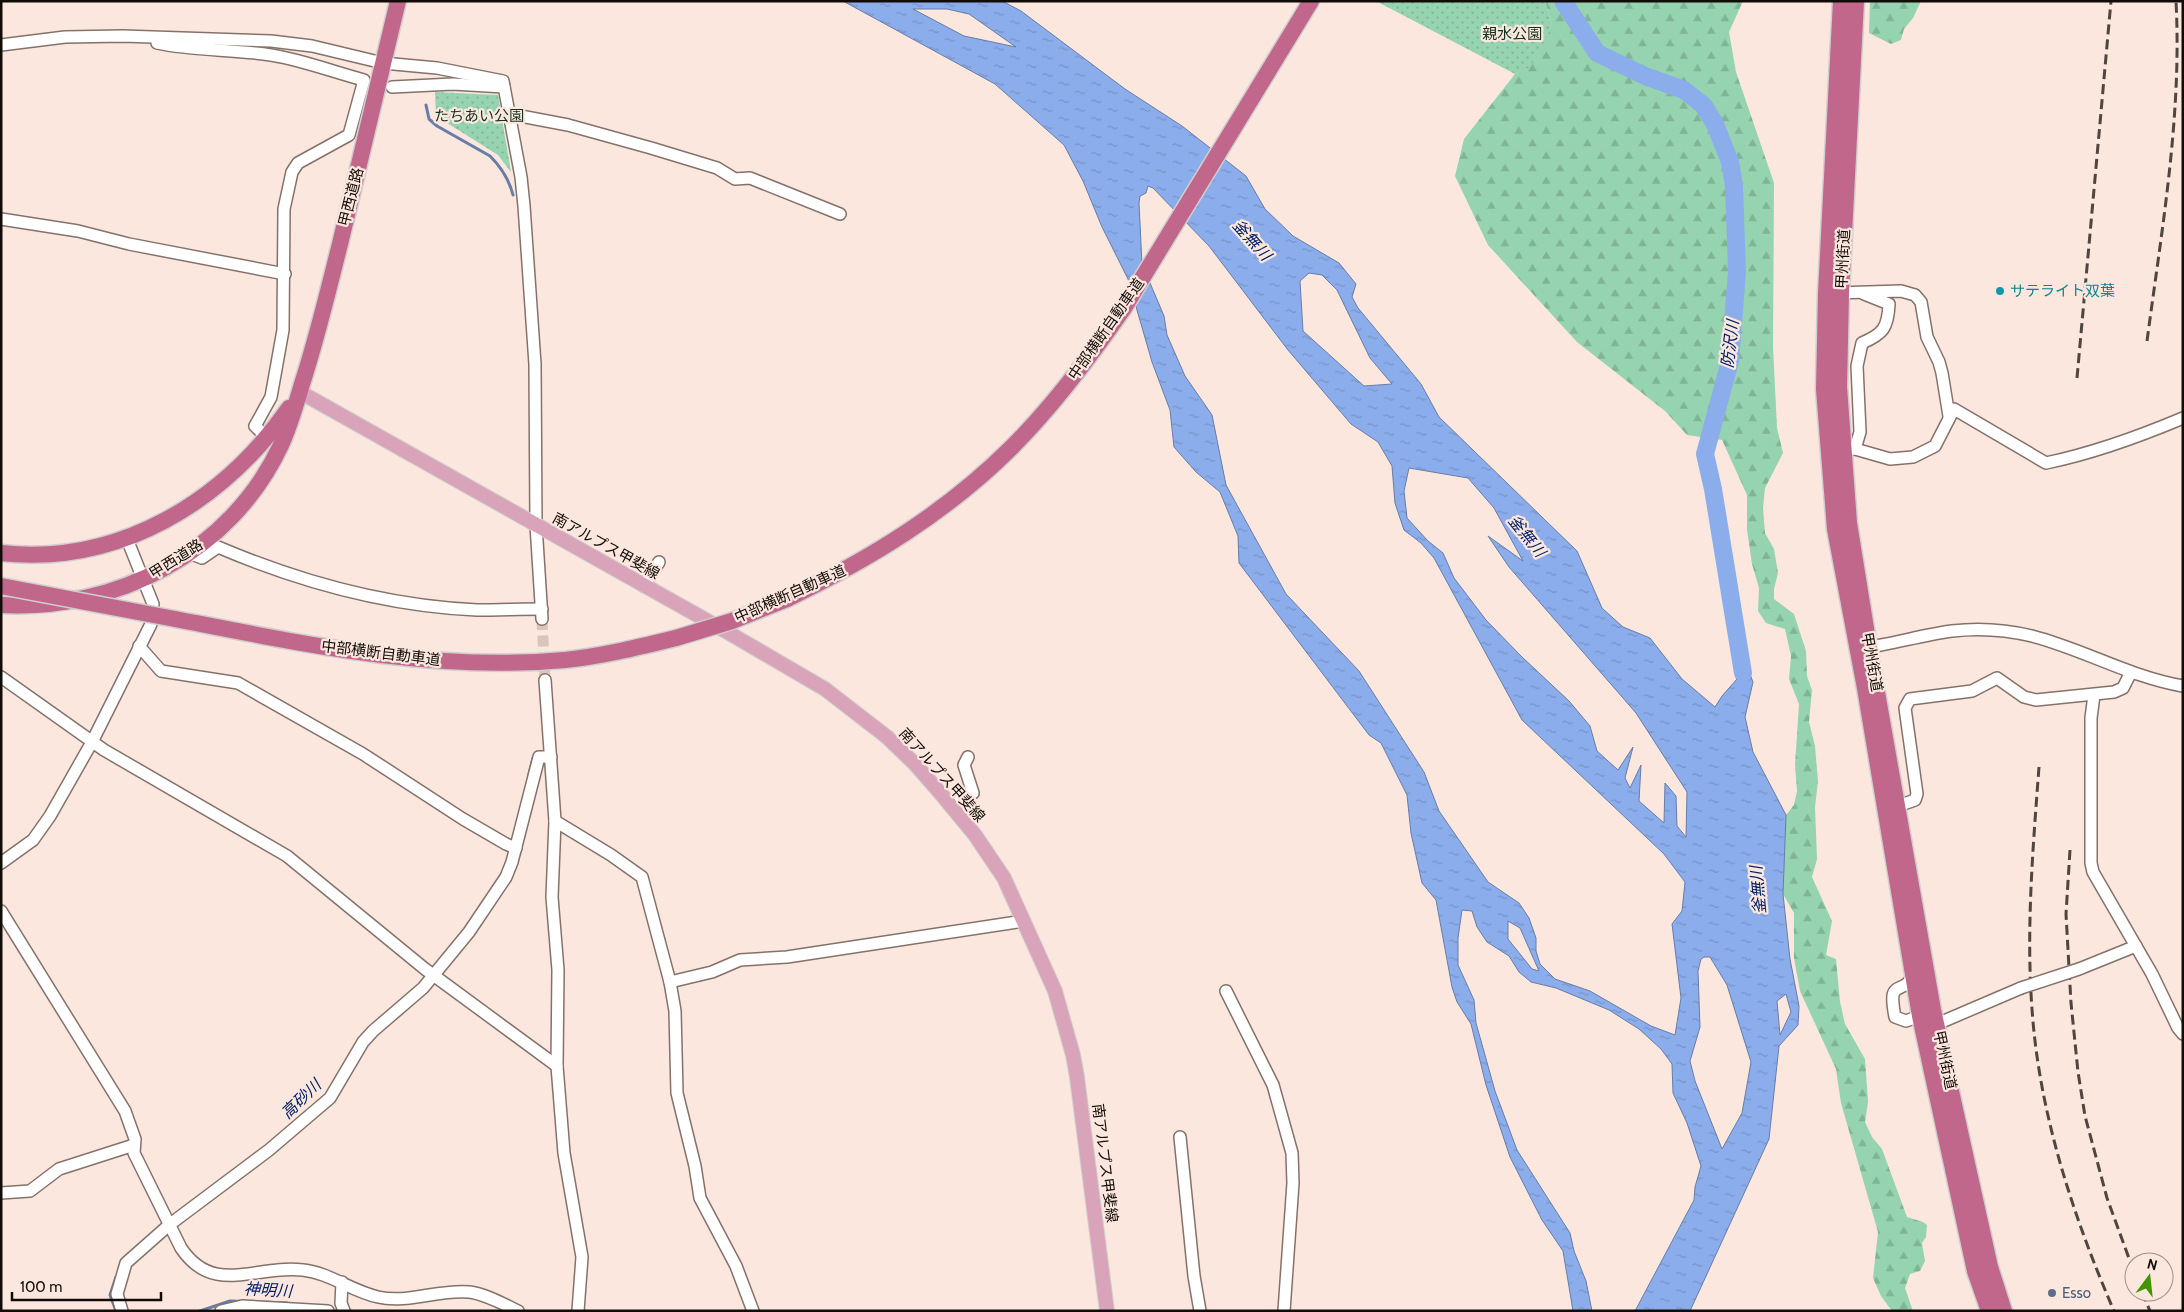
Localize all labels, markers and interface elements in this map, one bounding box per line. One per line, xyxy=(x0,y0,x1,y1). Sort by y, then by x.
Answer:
park label: 親水公園 xyxy=(1482,25,1542,43)
park label: たちあい公園 xyxy=(434,107,524,125)
street label: 甲西道路 xyxy=(335,166,367,228)
water label: 釜無川 xyxy=(1229,216,1276,266)
street label: 甲州街道 xyxy=(1832,229,1854,289)
street label: 中部横断自動車道 xyxy=(1064,275,1148,383)
place label: サテライト双葉 xyxy=(2010,282,2115,300)
marker: サテライト双葉 xyxy=(1994,285,2006,297)
water label: 防沢川 xyxy=(1718,317,1743,369)
street label: 南アルプス甲斐線 xyxy=(549,509,663,583)
water label: 釜無川 xyxy=(1505,511,1551,562)
street label: 甲西道路 xyxy=(146,535,206,583)
street label: 中部横断自動車道 xyxy=(732,561,848,627)
street label: 甲州街道 xyxy=(1858,631,1886,693)
street label: 中部横断自動車道 xyxy=(320,637,442,669)
street label: 南アルプス甲斐線 xyxy=(895,724,989,826)
water label: 釜無川 xyxy=(1746,863,1770,915)
street label: 甲州街道 xyxy=(1930,1029,1960,1091)
water label: 高砂川 xyxy=(277,1074,326,1123)
street label: 南アルプス甲斐線 xyxy=(1089,1102,1121,1224)
north arrow xyxy=(2124,1252,2174,1302)
text: N xyxy=(2145,1254,2159,1274)
scale bar xyxy=(12,1270,161,1302)
text: 100 m xyxy=(20,1278,62,1296)
water label: 神明川 xyxy=(244,1279,294,1301)
place label: Esso xyxy=(2062,1284,2091,1302)
marker: Esso xyxy=(2046,1287,2058,1299)

